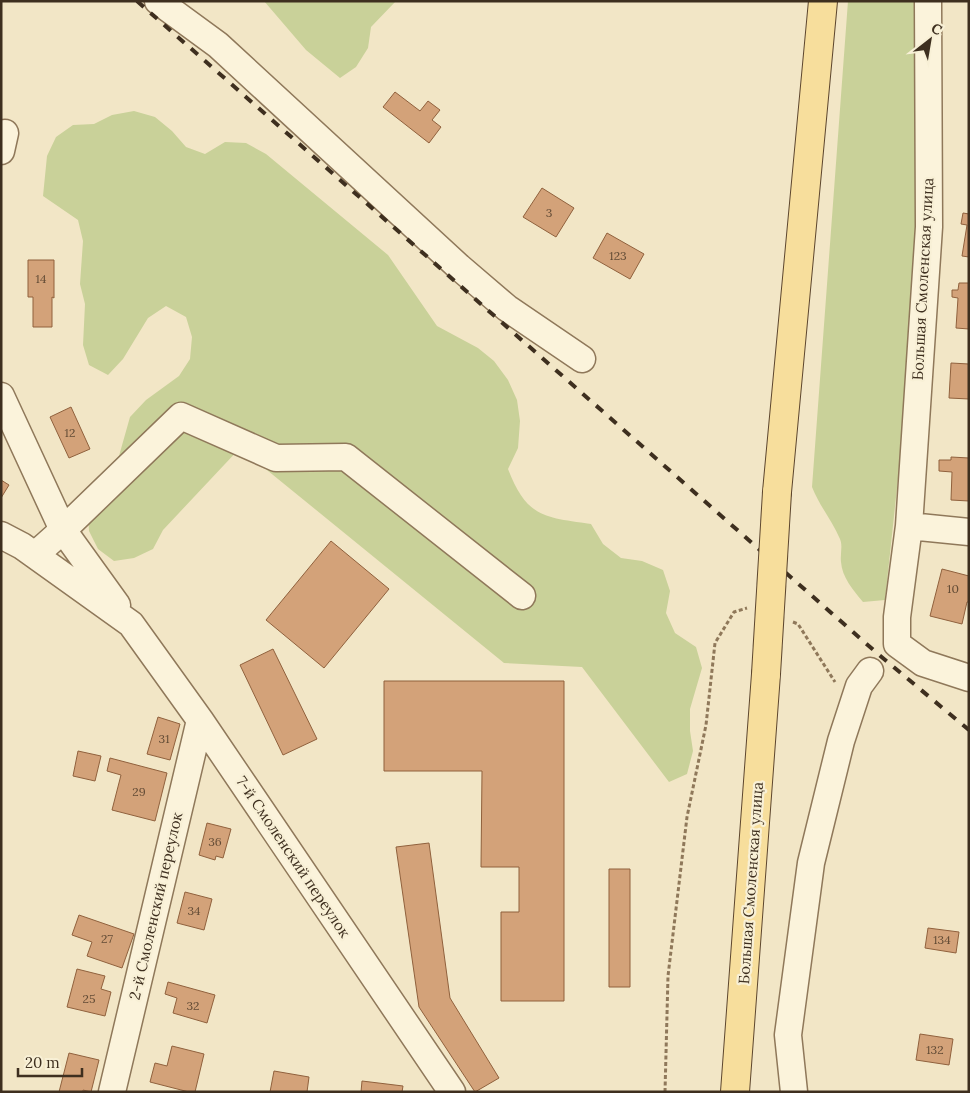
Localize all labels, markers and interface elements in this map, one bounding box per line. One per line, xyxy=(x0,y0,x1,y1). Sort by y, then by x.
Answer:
north arrow xyxy=(905,15,955,65)
text: С xyxy=(928,19,946,39)
street label: Большая Смоленская улица xyxy=(908,177,937,381)
house number: 3 xyxy=(546,205,553,220)
house number: 123 xyxy=(609,248,627,263)
house number: 14 xyxy=(36,271,47,286)
house number: 12 xyxy=(65,425,75,440)
house number: 10 xyxy=(947,581,959,596)
house number: 31 xyxy=(158,731,170,746)
street label: 7-й Смоленский переулок xyxy=(232,772,355,941)
street label: Большая Смоленская улица xyxy=(734,781,767,985)
house number: 29 xyxy=(132,784,146,799)
street label: 2-й Смоленский переулок xyxy=(125,810,186,1002)
house number: 36 xyxy=(208,834,222,849)
house number: 34 xyxy=(187,903,201,918)
house number: 27 xyxy=(101,931,113,946)
house number: 134 xyxy=(933,932,951,947)
house number: 25 xyxy=(83,991,95,1006)
house number: 32 xyxy=(186,998,200,1013)
house number: 132 xyxy=(926,1042,944,1057)
scale bar xyxy=(18,1046,81,1078)
text: 20 m xyxy=(25,1053,60,1072)

